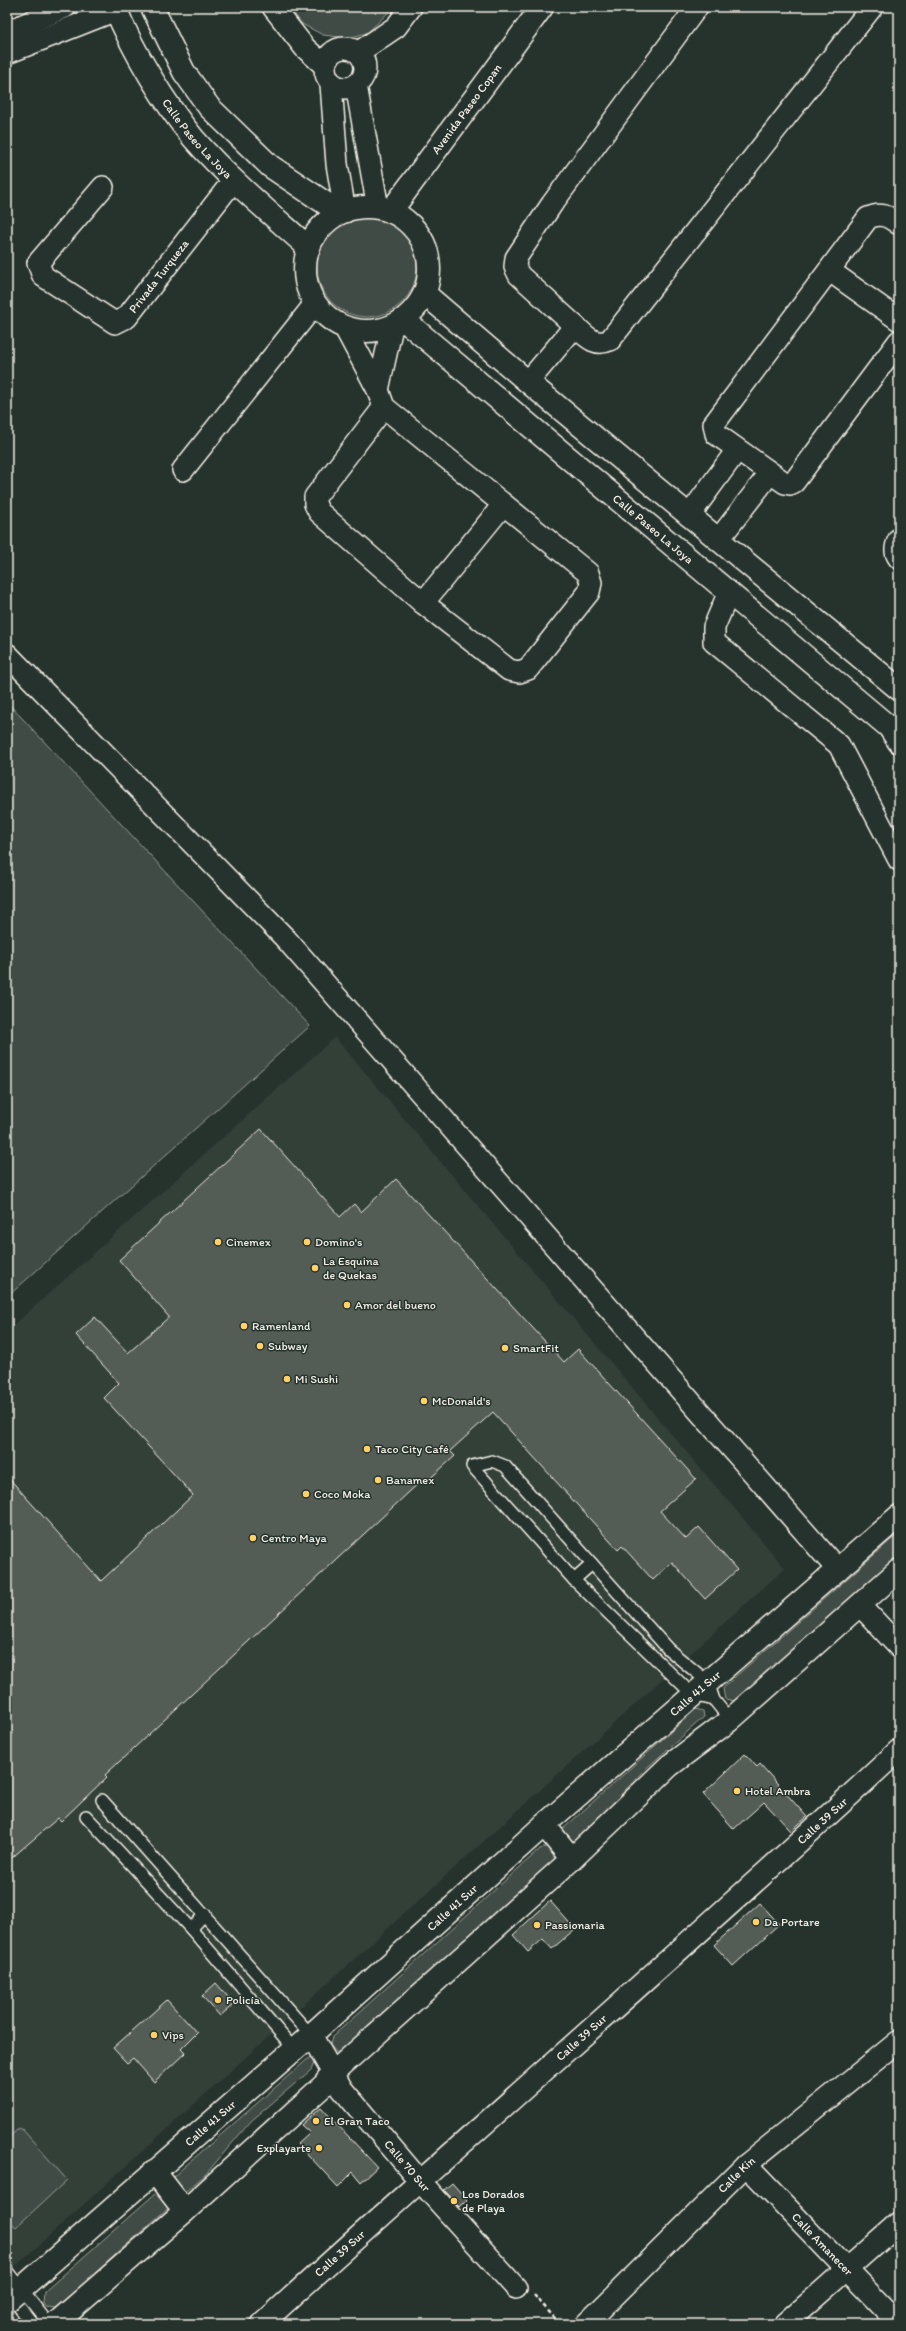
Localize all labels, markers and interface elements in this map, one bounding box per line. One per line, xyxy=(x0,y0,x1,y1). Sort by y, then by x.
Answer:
street label: Avenida Paseo Copan xyxy=(429,61,505,157)
street label: Calle Paseo La Joya xyxy=(159,96,235,182)
street label: Privada Turqueza xyxy=(126,236,192,316)
street label: Calle Paseo La Joya xyxy=(610,491,696,567)
place label: Cinemex xyxy=(226,1235,271,1249)
place label: Domino's xyxy=(315,1235,362,1249)
marker: Cinemex xyxy=(213,1237,223,1247)
marker: Domino's xyxy=(302,1237,312,1247)
place label: La Esquina de Quekas xyxy=(323,1254,380,1282)
marker: La Esquina de Quekas xyxy=(310,1263,320,1273)
place label: Amor del bueno xyxy=(355,1298,436,1312)
marker: Amor del bueno xyxy=(342,1300,352,1310)
place label: Ramenland xyxy=(252,1319,311,1333)
marker: Ramenland xyxy=(239,1321,249,1331)
place label: Subway xyxy=(268,1339,308,1353)
marker: Subway xyxy=(255,1341,265,1351)
place label: SmartFit xyxy=(513,1341,559,1355)
marker: SmartFit xyxy=(500,1343,510,1353)
place label: Mi Sushi xyxy=(295,1372,338,1386)
marker: Mi Sushi xyxy=(282,1374,292,1384)
place label: McDonald's xyxy=(432,1394,491,1408)
marker: McDonald's xyxy=(419,1396,429,1406)
place label: Taco City Café xyxy=(375,1442,449,1456)
marker: Taco City Café xyxy=(362,1444,372,1454)
place label: Banamex xyxy=(386,1473,434,1487)
marker: Banamex xyxy=(373,1475,383,1485)
place label: Coco Moka xyxy=(314,1487,371,1501)
marker: Coco Moka xyxy=(301,1489,311,1499)
place label: Centro Maya xyxy=(261,1531,327,1545)
marker: Centro Maya xyxy=(248,1533,258,1543)
street label: Calle 41 Sur xyxy=(667,1667,724,1719)
place label: Hotel Ambra xyxy=(745,1784,811,1798)
marker: Hotel Ambra xyxy=(732,1786,742,1796)
street label: Calle 39 Sur xyxy=(794,1794,850,1847)
street label: Calle 41 Sur xyxy=(424,1881,480,1934)
place label: Da Portare xyxy=(764,1915,820,1929)
marker: Da Portare xyxy=(751,1917,761,1927)
place label: Passionaria xyxy=(545,1918,605,1932)
marker: Passionaria xyxy=(532,1920,542,1930)
place label: Policía xyxy=(226,1993,261,2007)
marker: Policía xyxy=(213,1995,223,2005)
street label: Calle 39 Sur xyxy=(553,2011,610,2064)
place label: Vips xyxy=(162,2028,184,2042)
marker: Vips xyxy=(149,2030,159,2040)
street label: Calle 41 Sur xyxy=(182,2097,239,2149)
place label: El Gran Taco xyxy=(324,2114,390,2128)
marker: El Gran Taco xyxy=(311,2116,321,2126)
street label: Calle 70 Sur xyxy=(381,2137,433,2195)
place label: Explayarte xyxy=(257,2141,311,2155)
marker: Explayarte xyxy=(314,2143,324,2153)
street label: Calle Kin xyxy=(715,2153,758,2196)
place label: Los Dorados de Playa xyxy=(462,2187,525,2215)
marker: Los Dorados de Playa xyxy=(449,2196,459,2206)
street label: Calle Amanecer xyxy=(789,2210,856,2279)
street label: Calle 39 Sur xyxy=(312,2227,368,2280)

